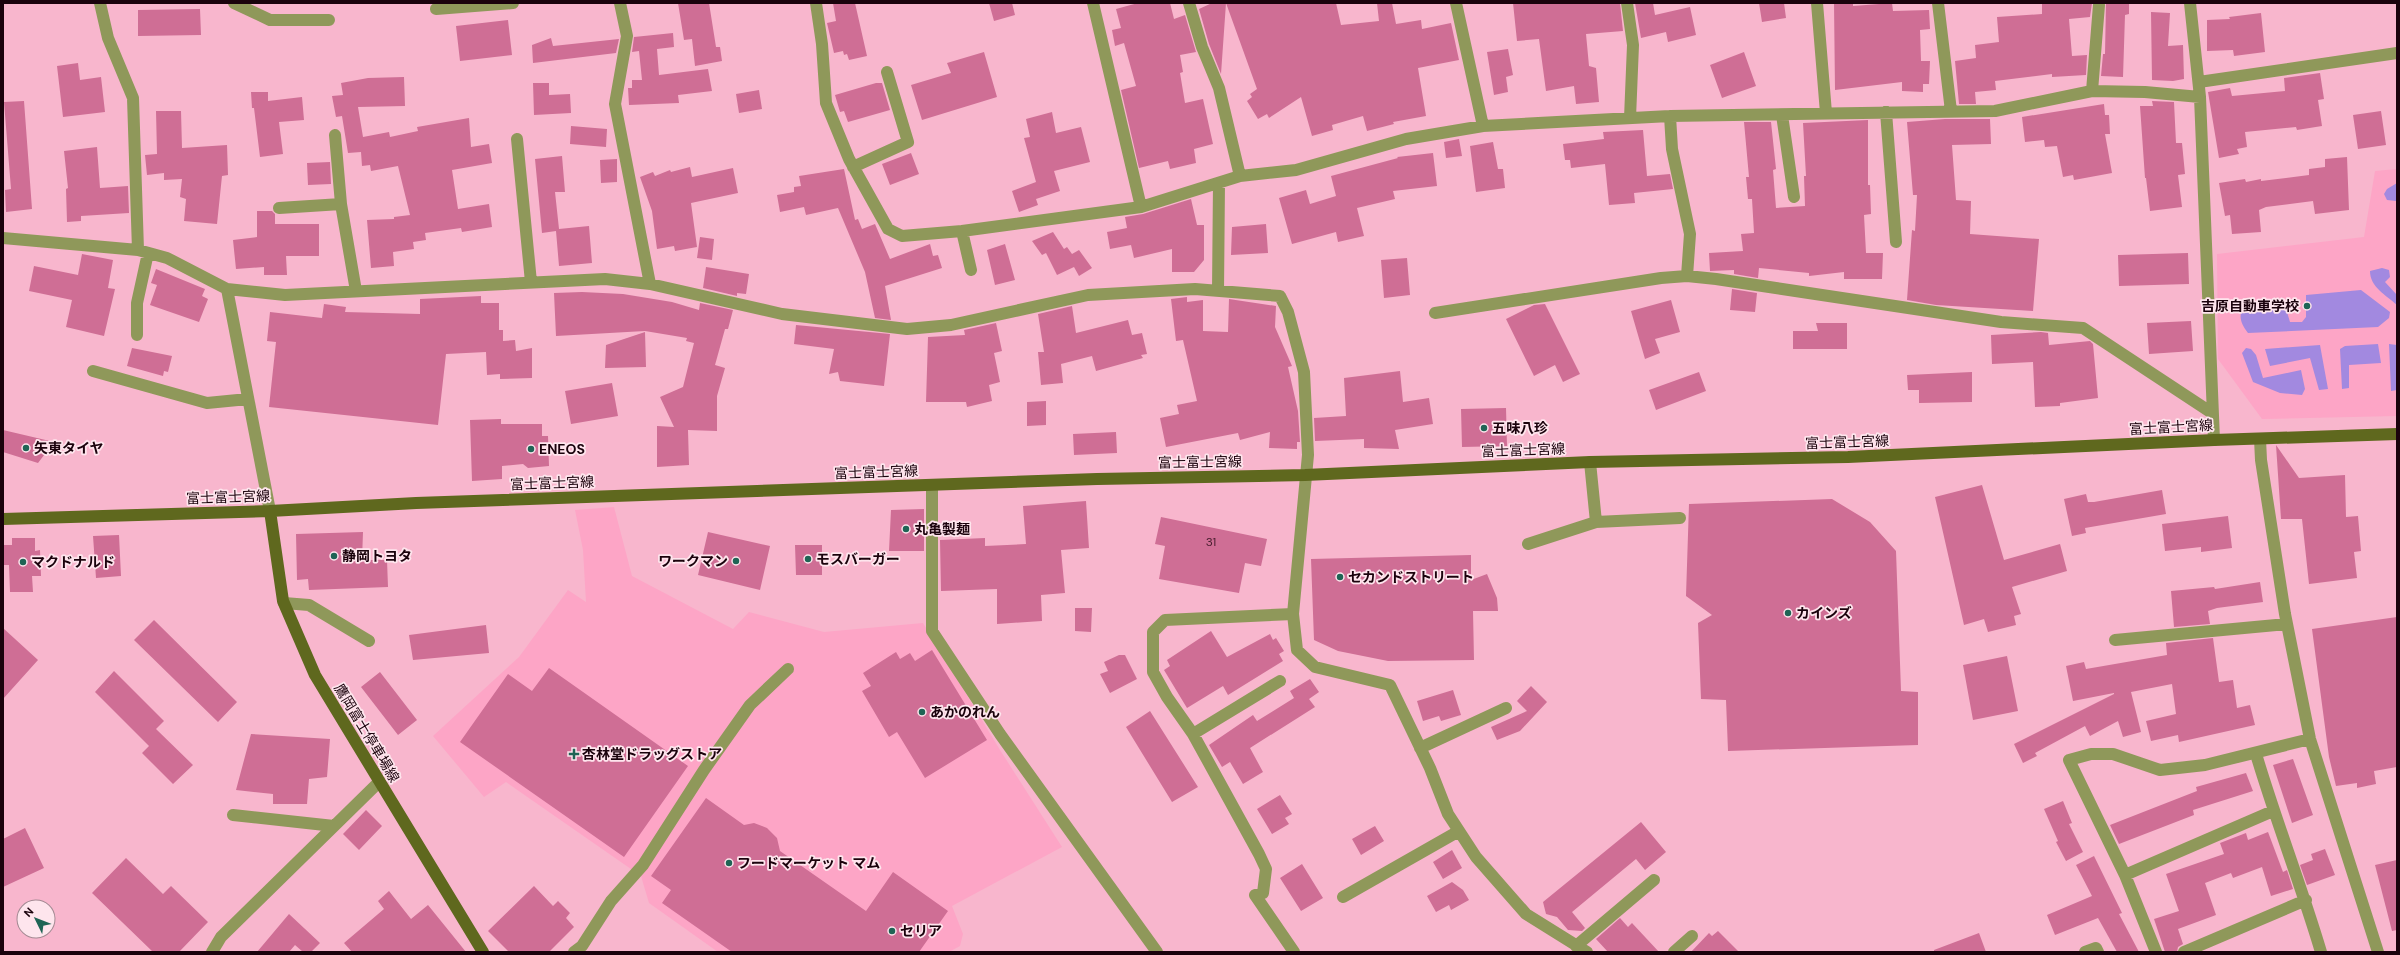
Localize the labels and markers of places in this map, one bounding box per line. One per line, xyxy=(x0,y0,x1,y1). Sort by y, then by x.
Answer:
place label: 吉原自動車学校 xyxy=(2201,297,2299,315)
marker: 吉原自動車学校 xyxy=(2302,301,2312,311)
place label: 五味八珍 xyxy=(1492,419,1548,437)
marker: 五味八珍 xyxy=(1479,423,1489,433)
place label: 矢東タイヤ xyxy=(34,439,104,457)
place label: ENEOS xyxy=(539,440,585,458)
marker: 矢東タイヤ xyxy=(21,443,31,453)
marker: ENEOS xyxy=(526,444,536,454)
place label: 丸亀製麺 xyxy=(914,520,970,538)
marker: 丸亀製麺 xyxy=(901,524,911,534)
place label: 静岡トヨタ xyxy=(342,547,412,565)
place label: モスバーガー xyxy=(816,550,900,568)
marker: 静岡トヨタ xyxy=(329,551,339,561)
place label: ワークマン xyxy=(658,552,728,570)
place label: マクドナルド xyxy=(31,553,115,571)
marker: モスバーガー xyxy=(803,554,813,564)
marker: ワークマン xyxy=(731,556,741,566)
marker: マクドナルド xyxy=(18,557,28,567)
place label: セカンドストリート xyxy=(1348,568,1474,586)
marker: セカンドストリート xyxy=(1335,572,1345,582)
place label: カインズ xyxy=(1796,604,1852,622)
marker: カインズ xyxy=(1783,608,1793,618)
place label: あかのれん xyxy=(930,703,1000,721)
marker: あかのれん xyxy=(917,707,927,717)
place label: 杏林堂ドラッグストア xyxy=(582,745,722,763)
marker: 杏林堂ドラッグストア xyxy=(569,749,579,759)
place label: フードマーケット マム xyxy=(737,854,880,872)
marker: フードマーケット マム xyxy=(724,858,734,868)
place label: セリア xyxy=(900,922,942,940)
marker: セリア xyxy=(887,926,897,936)

